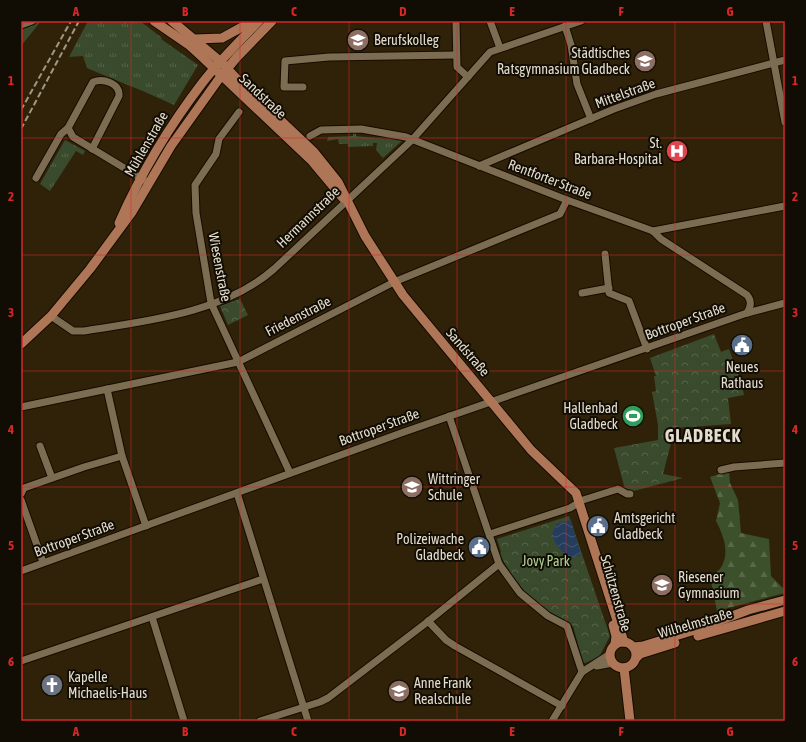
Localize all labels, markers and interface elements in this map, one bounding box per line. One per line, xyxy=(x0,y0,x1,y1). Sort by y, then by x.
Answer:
text: A xyxy=(72,4,80,19)
text: B xyxy=(182,4,189,19)
text: C xyxy=(291,4,297,19)
text: D xyxy=(399,4,407,19)
text: E xyxy=(509,4,515,19)
text: F xyxy=(618,4,624,19)
text: G xyxy=(727,4,734,19)
school or university icon: Berufskolleg xyxy=(345,27,371,53)
place label: Berufskolleg xyxy=(374,32,439,48)
place label: Städtisches Ratsgymnasium Gladbeck xyxy=(497,45,630,77)
school or university icon: Städtisches Ratsgymnasium Gladbeck xyxy=(632,48,658,74)
street label: Sandstraße xyxy=(236,70,290,122)
text: 1 xyxy=(8,73,14,88)
text: 1 xyxy=(792,73,798,88)
street label: Mittelstraße xyxy=(593,75,657,111)
street label: Mühlenstraße xyxy=(121,109,171,179)
place label: St. Barbara-Hospital xyxy=(574,135,662,167)
hospital icon: St. Barbara-Hospital xyxy=(664,138,690,164)
street label: Rentforter Straße xyxy=(506,156,594,202)
street label: Hermannstraße xyxy=(273,183,343,251)
text: 2 xyxy=(8,189,14,204)
text: 2 xyxy=(792,189,798,204)
street label: Wiesenstraße xyxy=(205,231,235,303)
street label: Friedenstraße xyxy=(263,293,333,339)
street label: Bottroper Straße xyxy=(643,299,727,343)
text: 3 xyxy=(8,305,14,320)
text: 3 xyxy=(792,305,798,320)
street label: Sandstraße xyxy=(443,325,493,379)
public building icon: Neues Rathaus xyxy=(729,332,755,358)
place label: Neues Rathaus xyxy=(721,359,763,391)
place label: Hallenbad Gladbeck xyxy=(563,400,618,432)
sports icon: Hallenbad Gladbeck xyxy=(620,403,646,429)
street label: Bottroper Straße xyxy=(337,405,421,449)
text: 4 xyxy=(7,422,14,437)
text: 4 xyxy=(791,422,798,437)
district label: GLADBECK xyxy=(665,425,741,446)
place label: Wittringer Schule xyxy=(428,471,481,503)
school or university icon: Wittringer Schule xyxy=(399,474,425,500)
place label: Amtsgericht Gladbeck xyxy=(614,510,675,542)
public building icon: Amtsgericht Gladbeck xyxy=(585,513,611,539)
street label: Bottroper Straße xyxy=(32,516,116,560)
place label: Polizeiwache Gladbeck xyxy=(396,531,464,563)
public building icon: Polizeiwache Gladbeck xyxy=(466,534,492,560)
text: 5 xyxy=(8,538,14,553)
text: 5 xyxy=(792,538,798,553)
park label: Jovy Park xyxy=(522,553,570,569)
street label: Schützenstraße xyxy=(597,553,635,633)
place label: Riesener Gymnasium xyxy=(678,569,740,601)
school or university icon: Riesener Gymnasium xyxy=(649,572,675,598)
street label: Wilhelmstraße xyxy=(656,605,734,641)
text: 6 xyxy=(8,654,14,669)
text: 6 xyxy=(792,654,798,669)
place label: Kapelle Michaelis-Haus xyxy=(68,669,147,701)
church icon: Kapelle Michaelis-Haus xyxy=(39,672,65,698)
place label: Anne Frank Realschule xyxy=(414,675,471,707)
school or university icon: Anne Frank Realschule xyxy=(386,678,412,704)
text: A xyxy=(72,724,80,739)
text: B xyxy=(182,724,189,739)
text: C xyxy=(291,724,297,739)
text: D xyxy=(399,724,407,739)
text: E xyxy=(509,724,515,739)
text: F xyxy=(618,724,624,739)
text: G xyxy=(727,724,734,739)

